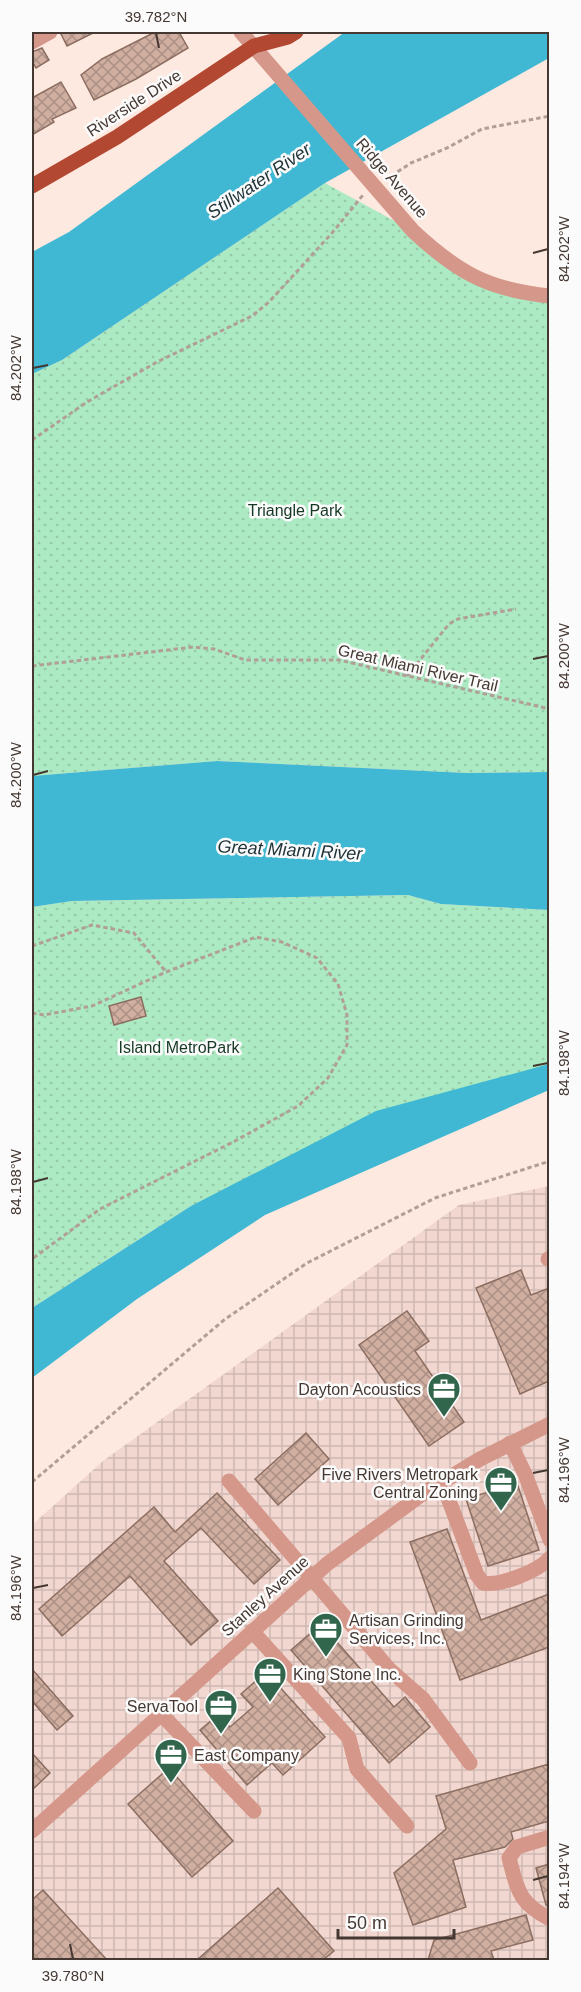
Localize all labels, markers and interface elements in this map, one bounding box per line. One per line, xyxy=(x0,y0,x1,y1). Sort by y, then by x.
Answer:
text: 39.782°N xyxy=(125,8,187,25)
street label: Riverside Drive xyxy=(84,66,184,140)
street label: Ridge Avenue xyxy=(353,135,431,221)
water label: Stillwater River xyxy=(204,139,315,223)
text: 84.202°W xyxy=(555,215,572,282)
text: 84.202°W xyxy=(7,334,24,401)
park label: Triangle Park xyxy=(248,502,343,519)
text: 84.200°W xyxy=(555,622,572,689)
street label: Great Miami River Trail xyxy=(336,641,500,695)
text: 84.200°W xyxy=(7,741,24,808)
water label: Great Miami River xyxy=(217,836,364,864)
text: 84.198°W xyxy=(555,1029,572,1096)
park label: Island MetroPark xyxy=(119,1039,240,1056)
text: 84.198°W xyxy=(7,1148,24,1215)
office icon: Dayton Acoustics xyxy=(426,1371,462,1418)
place label: Dayton Acoustics xyxy=(298,1381,421,1398)
text: 84.196°W xyxy=(555,1436,572,1503)
office icon: Five Rivers Metropark Central Zoning xyxy=(483,1465,519,1512)
place label: Five Rivers Metropark Central Zoning xyxy=(322,1466,479,1501)
street label: Stanley Avenue xyxy=(218,1553,312,1639)
text: 84.196°W xyxy=(7,1554,24,1621)
office icon: Artisan Grinding Services, Inc. xyxy=(308,1611,344,1658)
place label: Artisan Grinding Services, Inc. xyxy=(349,1612,464,1647)
office icon: King Stone Inc. xyxy=(252,1656,288,1703)
place label: King Stone Inc. xyxy=(293,1666,402,1683)
office icon: ServaTool xyxy=(203,1688,239,1735)
place label: ServaTool xyxy=(127,1698,198,1715)
office icon: East Company xyxy=(153,1737,189,1784)
place label: East Company xyxy=(194,1747,299,1764)
text: 84.194°W xyxy=(555,1842,572,1909)
scale bar xyxy=(338,1902,454,1940)
text: 50 m xyxy=(347,1913,387,1933)
text: 39.780°N xyxy=(42,1967,104,1984)

